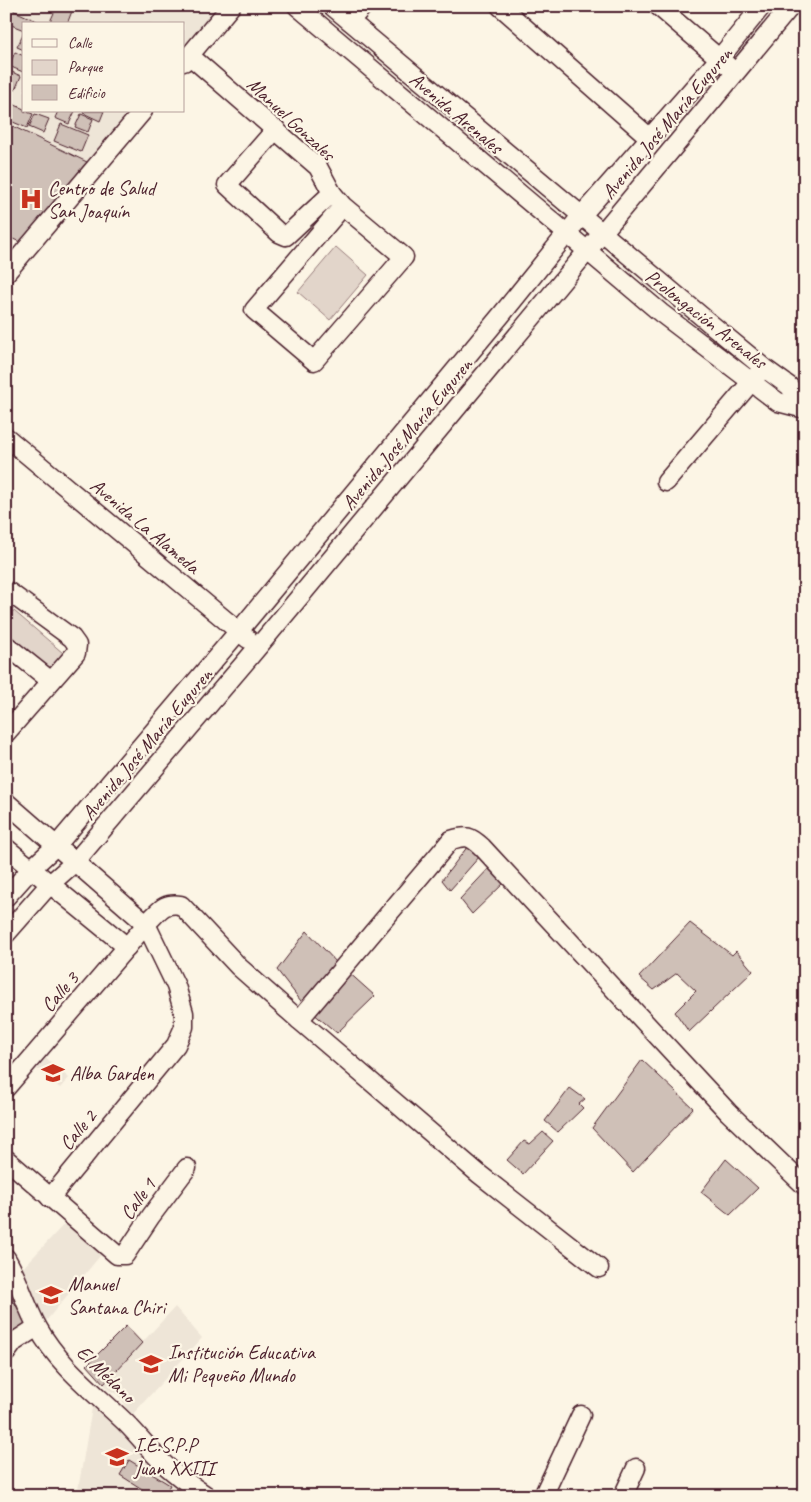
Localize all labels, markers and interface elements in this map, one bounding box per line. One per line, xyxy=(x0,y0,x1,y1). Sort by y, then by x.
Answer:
legend xyxy=(22,22,185,112)
text: Calle xyxy=(68,34,93,53)
street label: Avenida José María Euguren xyxy=(596,41,738,204)
text: Parque xyxy=(68,58,104,77)
street label: Avenida Arenales xyxy=(404,67,509,161)
street label: Manuel Gonzales xyxy=(242,72,342,168)
text: Edificio xyxy=(68,84,106,103)
place label: Centro de Salud San Joaquín xyxy=(48,176,158,224)
hospital icon: Centro de Salud San Joaquín xyxy=(18,186,44,212)
street label: Prolongación Arenales xyxy=(640,264,773,376)
street label: Avenida José María Euguren xyxy=(336,352,478,515)
street label: Avenida La Alameda xyxy=(85,473,206,580)
street label: Avenida José María Euguren xyxy=(76,662,218,825)
street label: Calle 3 xyxy=(36,965,86,1017)
school or university icon: Alba Garden xyxy=(40,1060,66,1086)
place label: Alba Garden xyxy=(70,1061,155,1086)
street label: Calle 2 xyxy=(54,1103,103,1155)
street label: Calle 1 xyxy=(115,1173,162,1225)
place label: Manuel Santana Chiri xyxy=(68,1272,168,1320)
school or university icon: Manuel Santana Chiri xyxy=(38,1282,64,1308)
street label: El Médano xyxy=(71,1340,142,1409)
place label: Institución Educativa Mi Pequeño Mundo xyxy=(168,1340,316,1388)
school or university icon: Institución Educativa Mi Pequeño Mundo xyxy=(138,1351,164,1377)
place label: I.E.S.P.P Juan XXIII xyxy=(133,1433,218,1481)
school or university icon: I.E.S.P.P Juan XXIII xyxy=(104,1444,130,1470)

